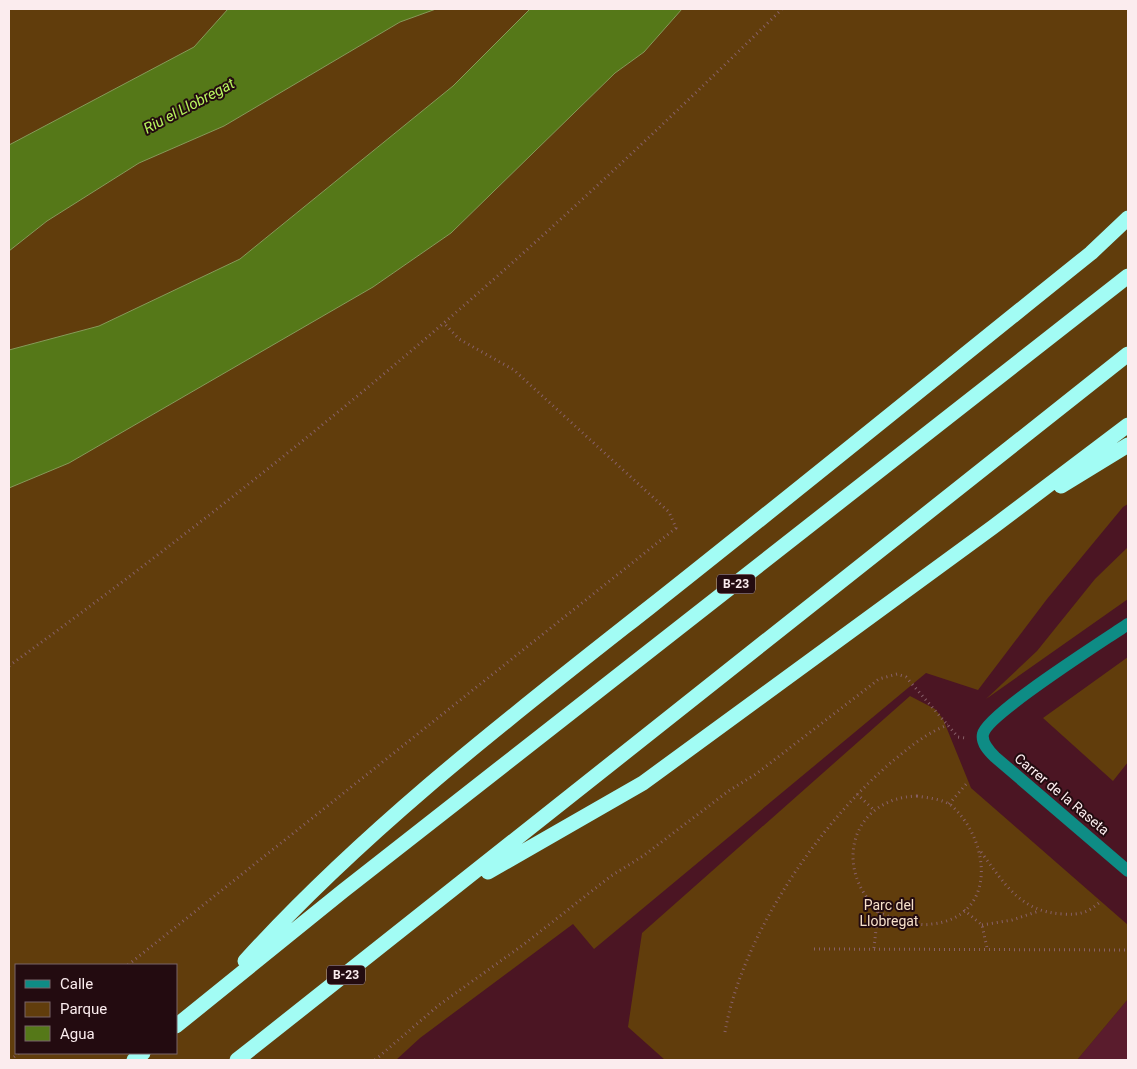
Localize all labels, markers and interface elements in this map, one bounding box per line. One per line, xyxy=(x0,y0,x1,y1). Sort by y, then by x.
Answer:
water label: Riu el Llobregat xyxy=(140,74,238,138)
road number: B-23 xyxy=(717,574,755,594)
street label: Carrer de la Raseta xyxy=(1012,750,1112,838)
park label: Parc del Llobregat xyxy=(860,897,919,929)
legend xyxy=(15,964,178,1054)
road number: B-23 xyxy=(327,966,365,984)
text: Calle xyxy=(60,975,93,993)
text: Parque xyxy=(60,1000,107,1018)
text: Agua xyxy=(60,1025,95,1043)

